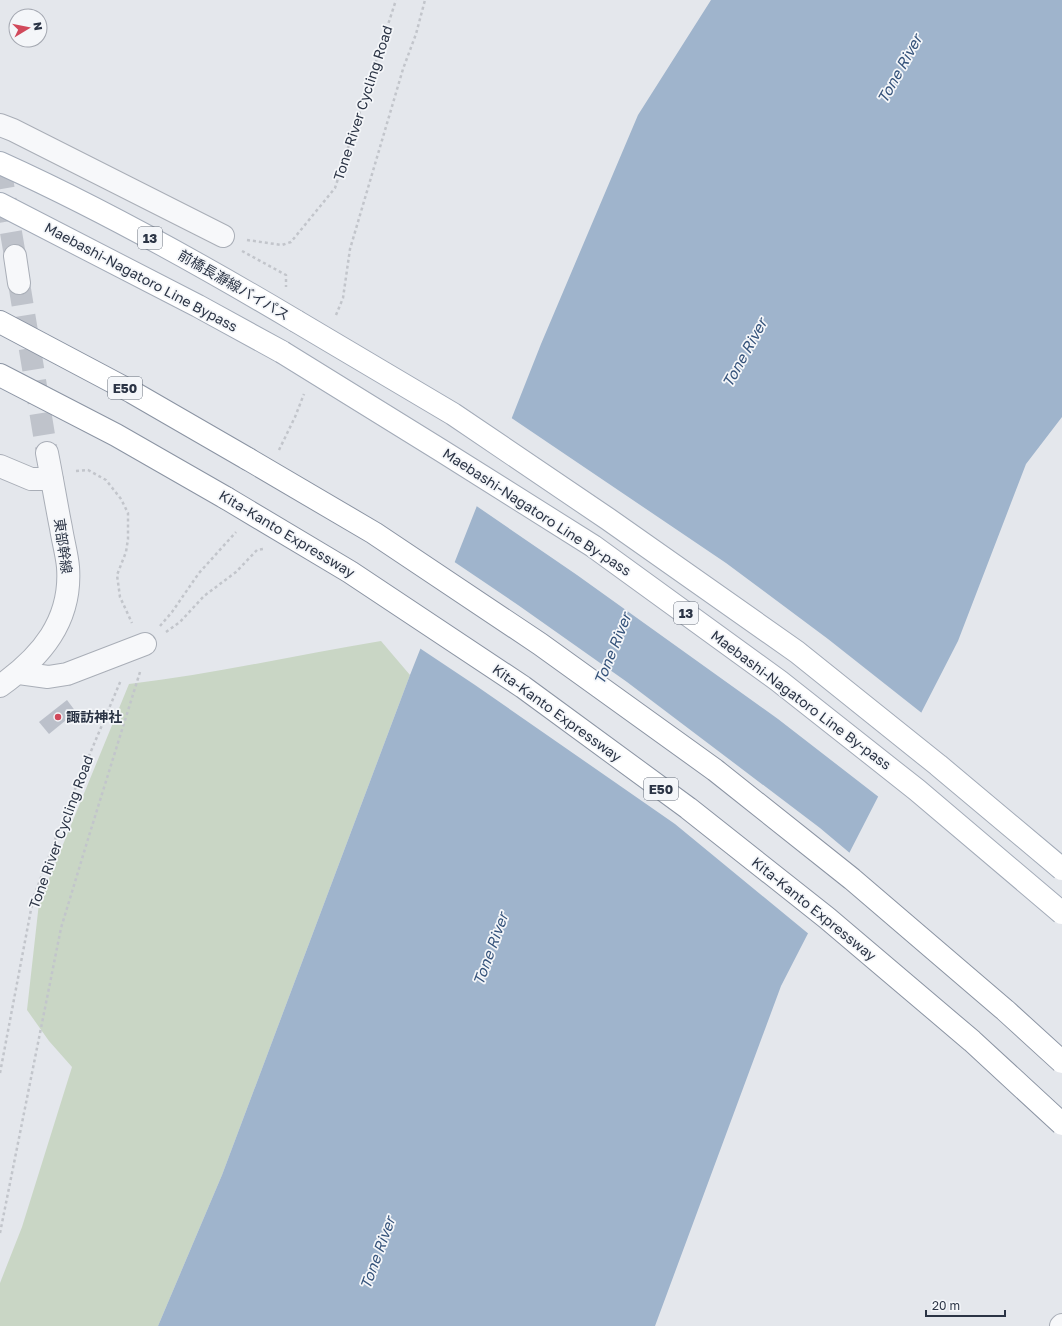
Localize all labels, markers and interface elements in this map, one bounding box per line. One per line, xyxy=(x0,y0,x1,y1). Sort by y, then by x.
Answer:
north arrow xyxy=(8,8,48,48)
text: N xyxy=(31,21,45,31)
street label: Tone River Cycling Road xyxy=(329,23,396,182)
water label: Tone River xyxy=(873,29,926,106)
street label: Maebashi-Nagatoro Line Bypass xyxy=(42,218,241,335)
road number: 13 xyxy=(138,227,162,249)
street label: 前橋長瀞線バイパス xyxy=(176,246,293,323)
water label: Tone River xyxy=(718,313,771,390)
road number: E50 xyxy=(108,377,142,399)
street label: Maebashi-Nagatoro Line By-pass xyxy=(440,444,635,579)
street label: Kita-Kanto Expressway xyxy=(216,486,358,581)
street label: 東部幹線 xyxy=(51,517,76,575)
road number: 13 xyxy=(674,602,698,624)
water label: Tone River xyxy=(590,608,635,687)
street label: Maebashi-Nagatoro Line By-pass xyxy=(708,626,895,773)
street label: Kita-Kanto Expressway xyxy=(489,660,625,765)
place label: 諏訪神社 xyxy=(66,708,122,725)
marker: 諏訪神社 xyxy=(53,712,63,722)
street label: Tone River Cycling Road xyxy=(25,753,96,911)
road number: E50 xyxy=(644,778,678,800)
street label: Kita-Kanto Expressway xyxy=(749,853,880,964)
water label: Tone River xyxy=(469,908,512,987)
water label: Tone River xyxy=(356,1212,399,1291)
scale bar xyxy=(926,1292,1005,1318)
text: 20 m xyxy=(932,1298,960,1313)

